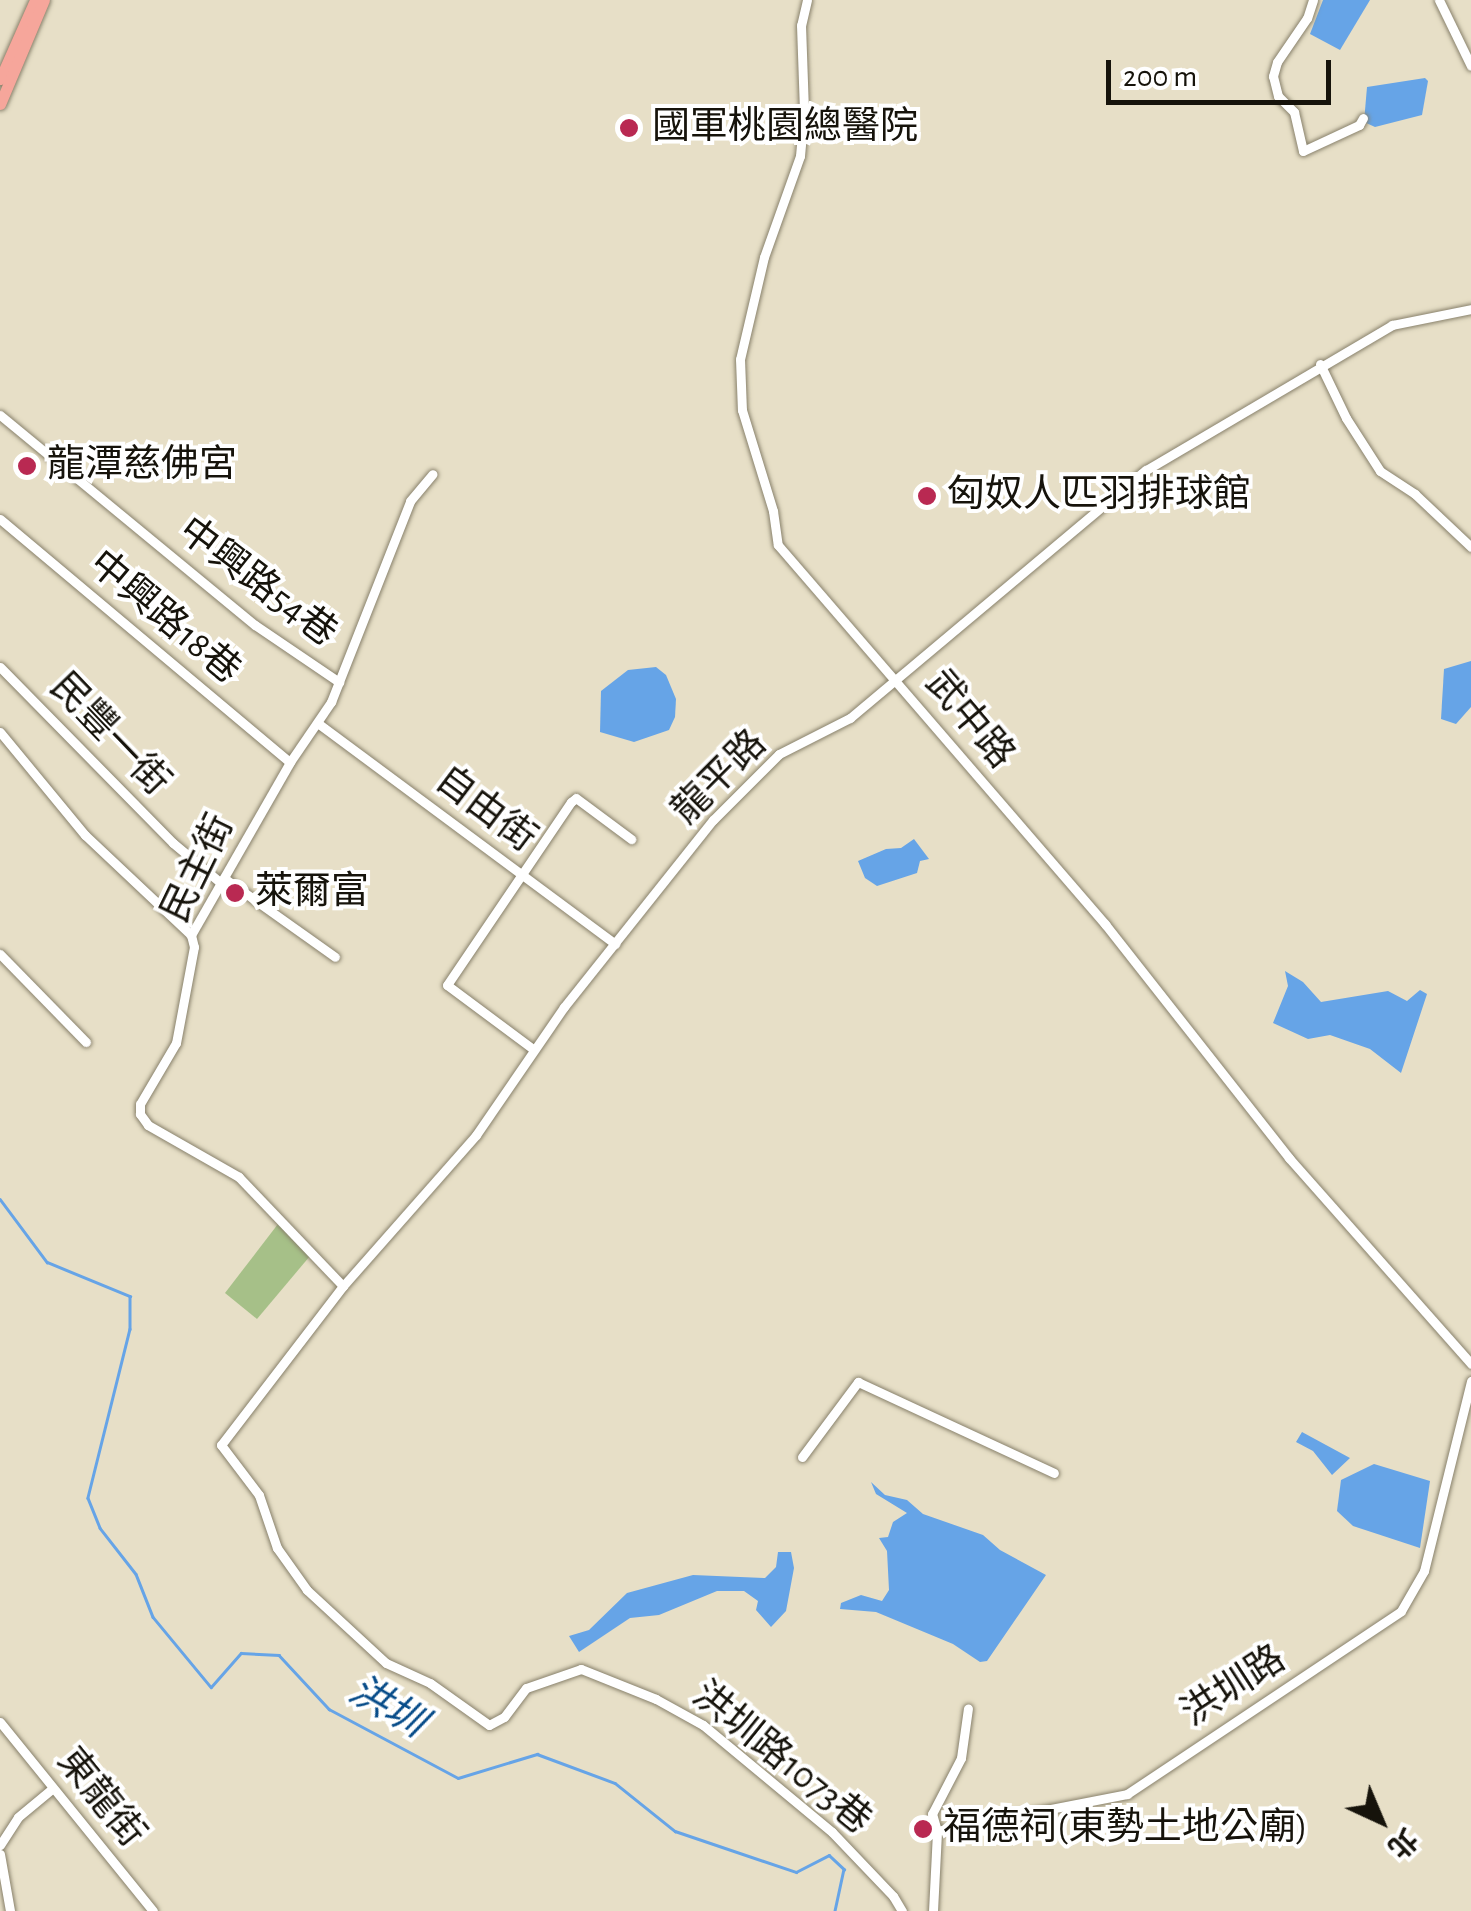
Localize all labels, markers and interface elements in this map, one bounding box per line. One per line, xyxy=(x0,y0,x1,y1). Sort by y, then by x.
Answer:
scale bar xyxy=(1111,40,1336,102)
text: 200 m xyxy=(1123,62,1197,92)
place label: 國軍桃園總醫院 xyxy=(652,105,918,151)
marker: 國軍桃園總醫院 xyxy=(616,115,642,141)
place label: 龍潭慈佛宮 xyxy=(47,443,237,489)
marker: 龍潭慈佛宮 xyxy=(16,455,38,477)
place label: 匈奴人匹羽排球館 xyxy=(947,473,1251,519)
marker: 匈奴人匹羽排球館 xyxy=(916,485,938,507)
street label: 中興路54巷 xyxy=(169,509,345,657)
street label: 中興路18巷 xyxy=(79,542,249,694)
street label: 武中路 xyxy=(915,662,1023,778)
street label: 民豐一街 xyxy=(40,664,178,806)
street label: 龍平路 xyxy=(664,722,776,834)
street label: 自由街 xyxy=(426,757,544,863)
street label: 民主街 xyxy=(154,808,244,930)
place label: 萊爾富 xyxy=(255,870,369,916)
marker: 萊爾富 xyxy=(224,882,246,904)
street label: 洪圳路 xyxy=(1174,1637,1294,1737)
water label: 洪圳 xyxy=(340,1666,434,1748)
street label: 洪圳路1073巷 xyxy=(682,1673,880,1845)
street label: 東龍街 xyxy=(46,1739,154,1857)
north arrow xyxy=(1331,1771,1431,1871)
place label: 福德祠(東勢土地公廟) xyxy=(943,1806,1308,1852)
marker: 福德祠(東勢土地公廟) xyxy=(912,1818,934,1840)
text: 北 xyxy=(1382,1823,1422,1862)

